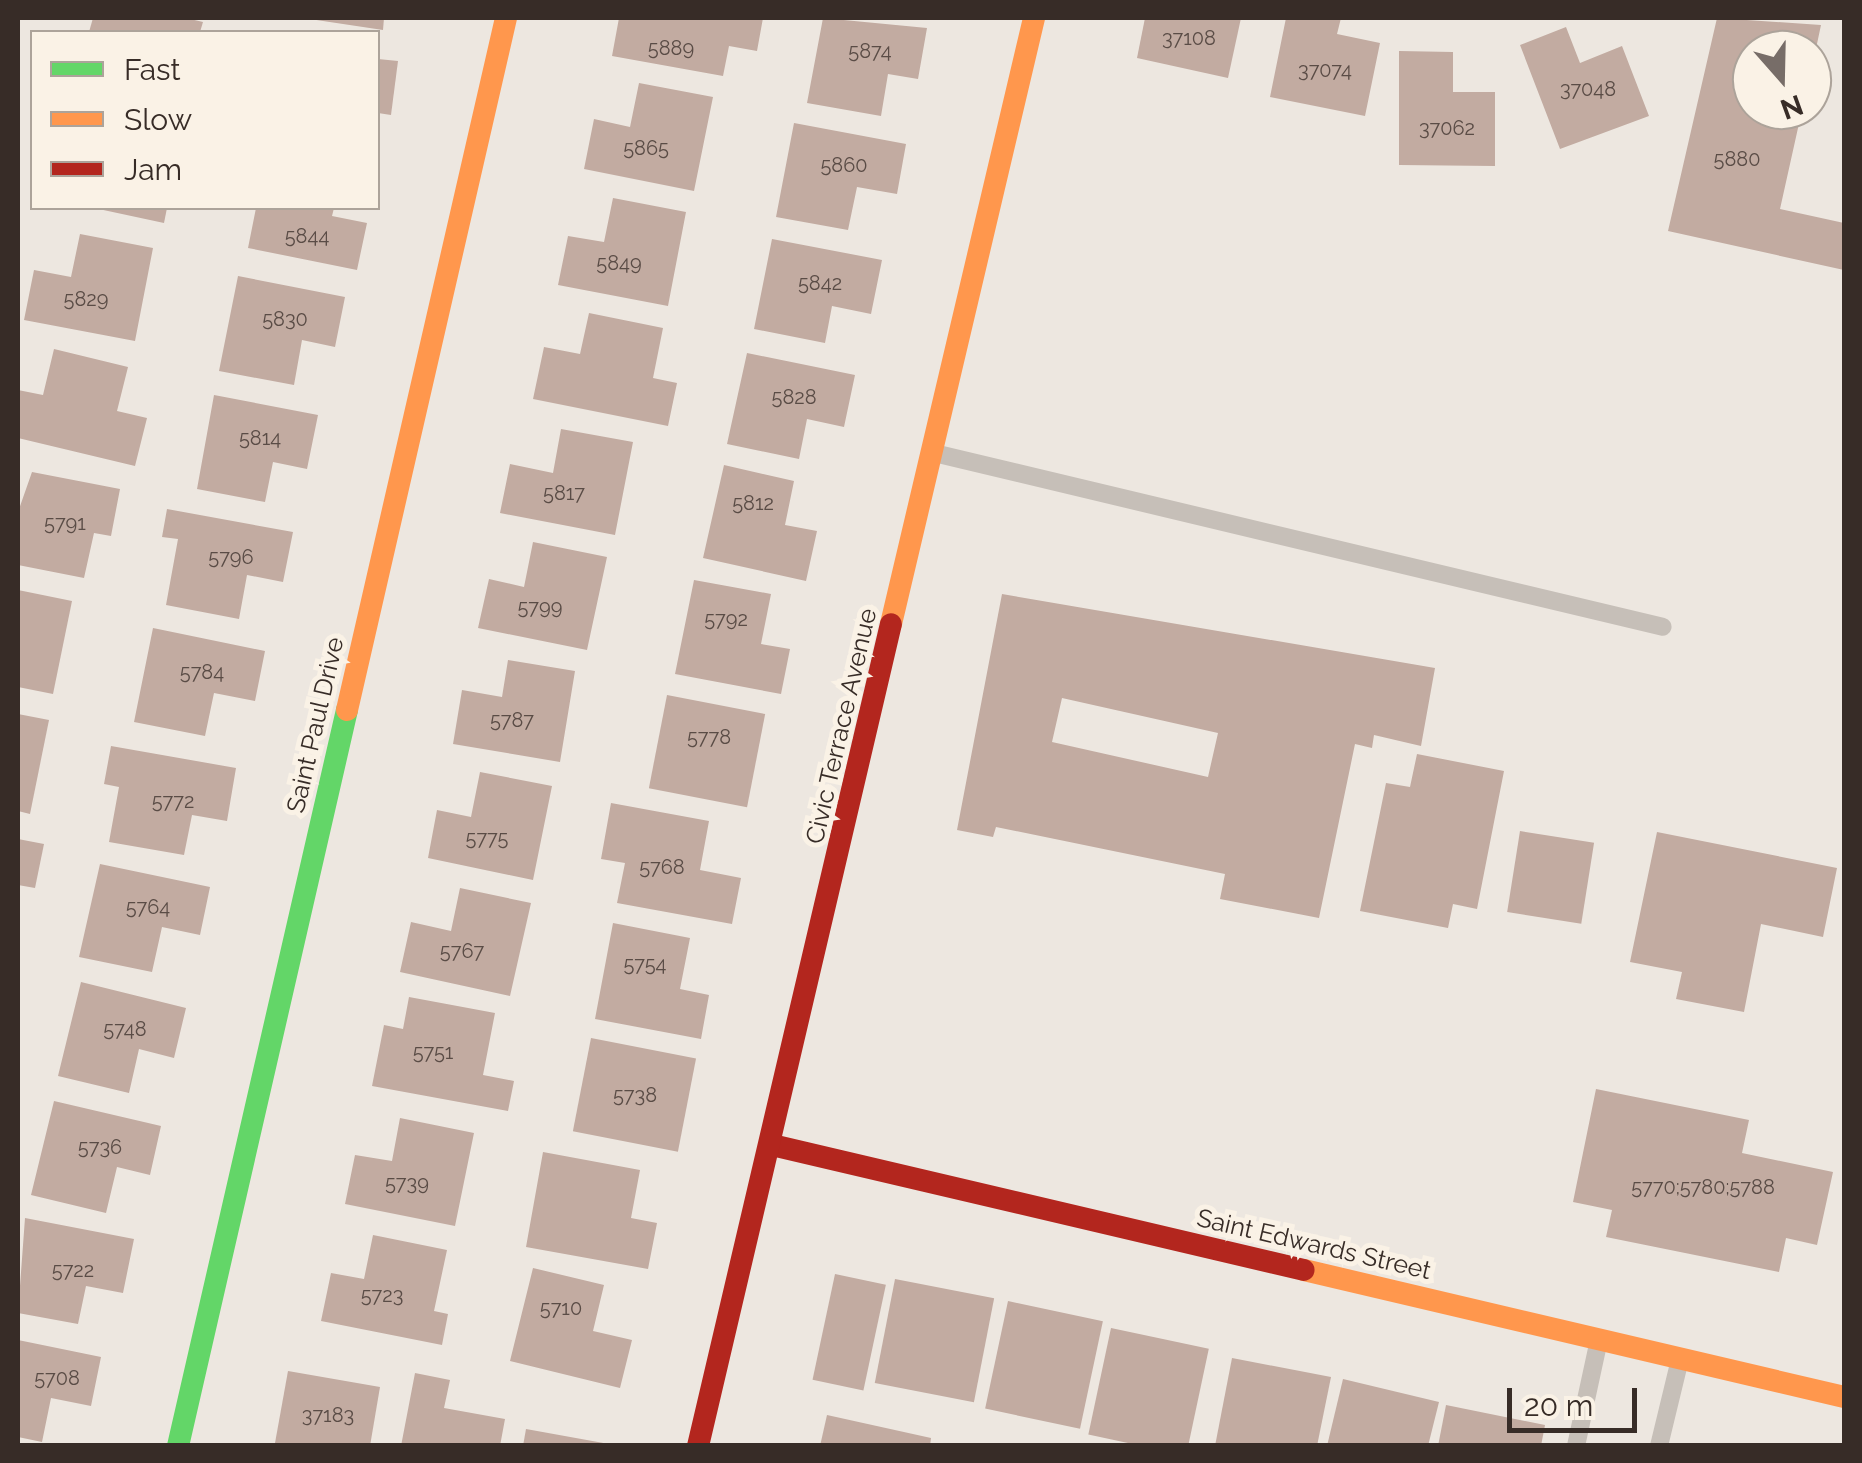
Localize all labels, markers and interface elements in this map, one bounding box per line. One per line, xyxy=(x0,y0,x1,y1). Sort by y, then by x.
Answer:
house number: 37108 xyxy=(1162,26,1216,50)
legend xyxy=(30,30,380,210)
north arrow xyxy=(1732,30,1832,130)
house number: 5889 xyxy=(648,36,694,60)
house number: 5874 xyxy=(848,39,892,63)
text: Fast xyxy=(124,52,181,87)
house number: 37074 xyxy=(1298,58,1352,82)
house number: 37048 xyxy=(1560,77,1616,101)
text: N xyxy=(1776,88,1807,126)
text: Slow xyxy=(124,102,192,137)
house number: 37062 xyxy=(1419,116,1475,140)
house number: 5865 xyxy=(623,136,669,160)
house number: 5880 xyxy=(1714,147,1760,171)
text: Jam xyxy=(124,152,182,187)
house number: 5860 xyxy=(820,153,868,177)
house number: 5844 xyxy=(285,224,329,248)
house number: 5849 xyxy=(596,251,642,275)
house number: 5842 xyxy=(798,271,842,295)
house number: 5829 xyxy=(64,287,108,311)
house number: 5830 xyxy=(262,307,308,331)
house number: 5828 xyxy=(771,385,817,409)
house number: 5814 xyxy=(239,426,281,450)
house number: 5817 xyxy=(543,481,585,505)
house number: 5812 xyxy=(732,491,774,515)
house number: 5791 xyxy=(44,511,86,535)
house number: 5796 xyxy=(208,545,254,569)
house number: 5799 xyxy=(518,595,562,619)
street label: Civic Terrace Avenue xyxy=(799,605,883,847)
house number: 5792 xyxy=(704,607,748,631)
street label: Saint Paul Drive xyxy=(280,634,350,816)
house number: 5784 xyxy=(180,660,224,684)
house number: 5787 xyxy=(490,708,534,732)
house number: 5778 xyxy=(687,725,731,749)
house number: 5772 xyxy=(152,789,194,813)
house number: 5775 xyxy=(466,826,508,850)
house number: 5768 xyxy=(639,855,685,879)
house number: 5764 xyxy=(126,895,170,919)
house number: 5767 xyxy=(440,939,484,963)
house number: 5754 xyxy=(623,952,667,976)
house number: 5748 xyxy=(103,1017,147,1041)
house number: 5751 xyxy=(413,1040,453,1064)
house number: 5738 xyxy=(613,1083,657,1107)
house number: 5736 xyxy=(78,1135,122,1159)
house number: 5739 xyxy=(385,1171,429,1195)
house number: 5770;5780;5788 xyxy=(1631,1175,1775,1199)
street label: Saint Edwards Street xyxy=(1194,1202,1434,1286)
house number: 5722 xyxy=(52,1258,94,1282)
house number: 5723 xyxy=(361,1283,403,1307)
house number: 5710 xyxy=(540,1296,582,1320)
house number: 5708 xyxy=(34,1366,80,1390)
scale bar xyxy=(1512,1368,1642,1430)
text: 20 m xyxy=(1524,1388,1593,1423)
house number: 37183 xyxy=(302,1403,354,1427)

